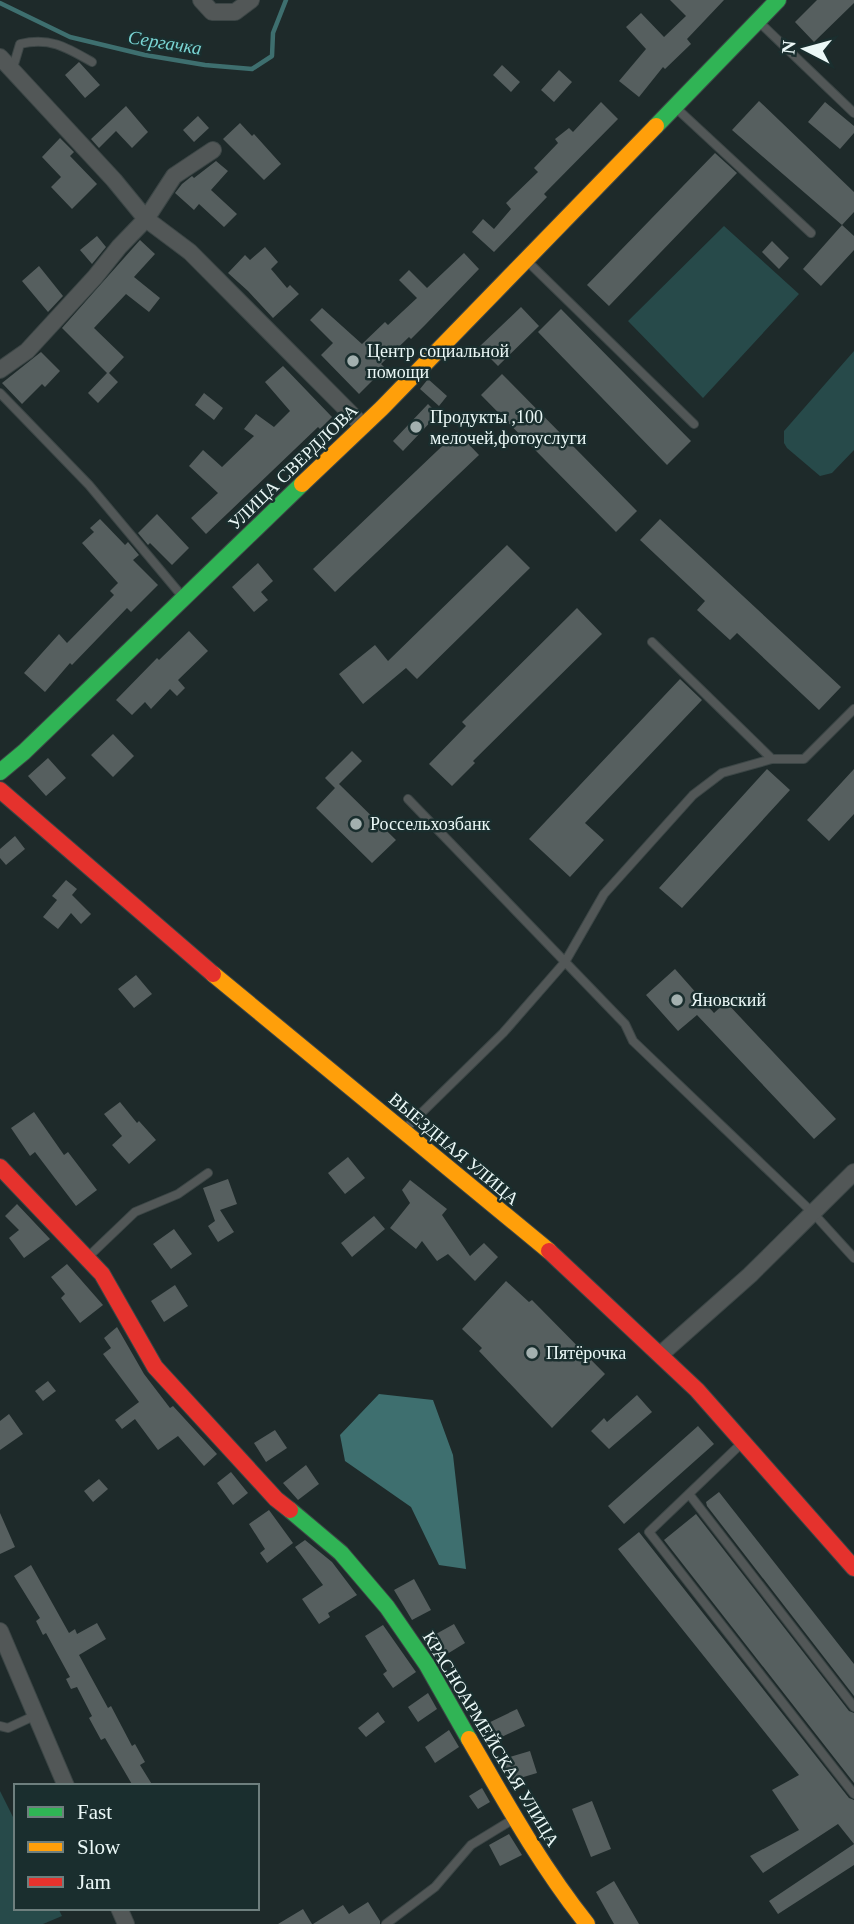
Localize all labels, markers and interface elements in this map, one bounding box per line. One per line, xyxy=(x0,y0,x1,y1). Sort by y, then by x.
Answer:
north arrow xyxy=(770,14,840,84)
water label: Сергачка xyxy=(127,26,203,59)
text: N xyxy=(777,39,800,55)
place label: Центр социальной помощи xyxy=(367,341,509,382)
marker: Центр социальной помощи xyxy=(345,353,361,369)
street label: УЛИЦА СВЕРДЛОВА xyxy=(224,400,362,534)
place label: Продукты ,100 мелочей,фотоуслуги xyxy=(430,407,587,448)
marker: Продукты ,100 мелочей,фотоуслуги xyxy=(408,419,424,435)
place label: Россельхозбанк xyxy=(370,814,491,834)
marker: Россельхозбанк xyxy=(348,816,364,832)
place label: Яновский xyxy=(691,990,766,1010)
marker: Яновский xyxy=(669,992,685,1008)
street label: ВЫЕЗДНАЯ УЛИЦА xyxy=(385,1089,523,1209)
place label: Пятёрочка xyxy=(546,1343,626,1363)
marker: Пятёрочка xyxy=(524,1345,540,1361)
street label: КРАСНОАРМЕЙСКАЯ УЛИЦА xyxy=(419,1628,563,1850)
legend xyxy=(14,1784,259,1910)
text: Fast xyxy=(77,1800,112,1824)
text: Slow xyxy=(77,1835,121,1859)
text: Jam xyxy=(77,1870,111,1894)

